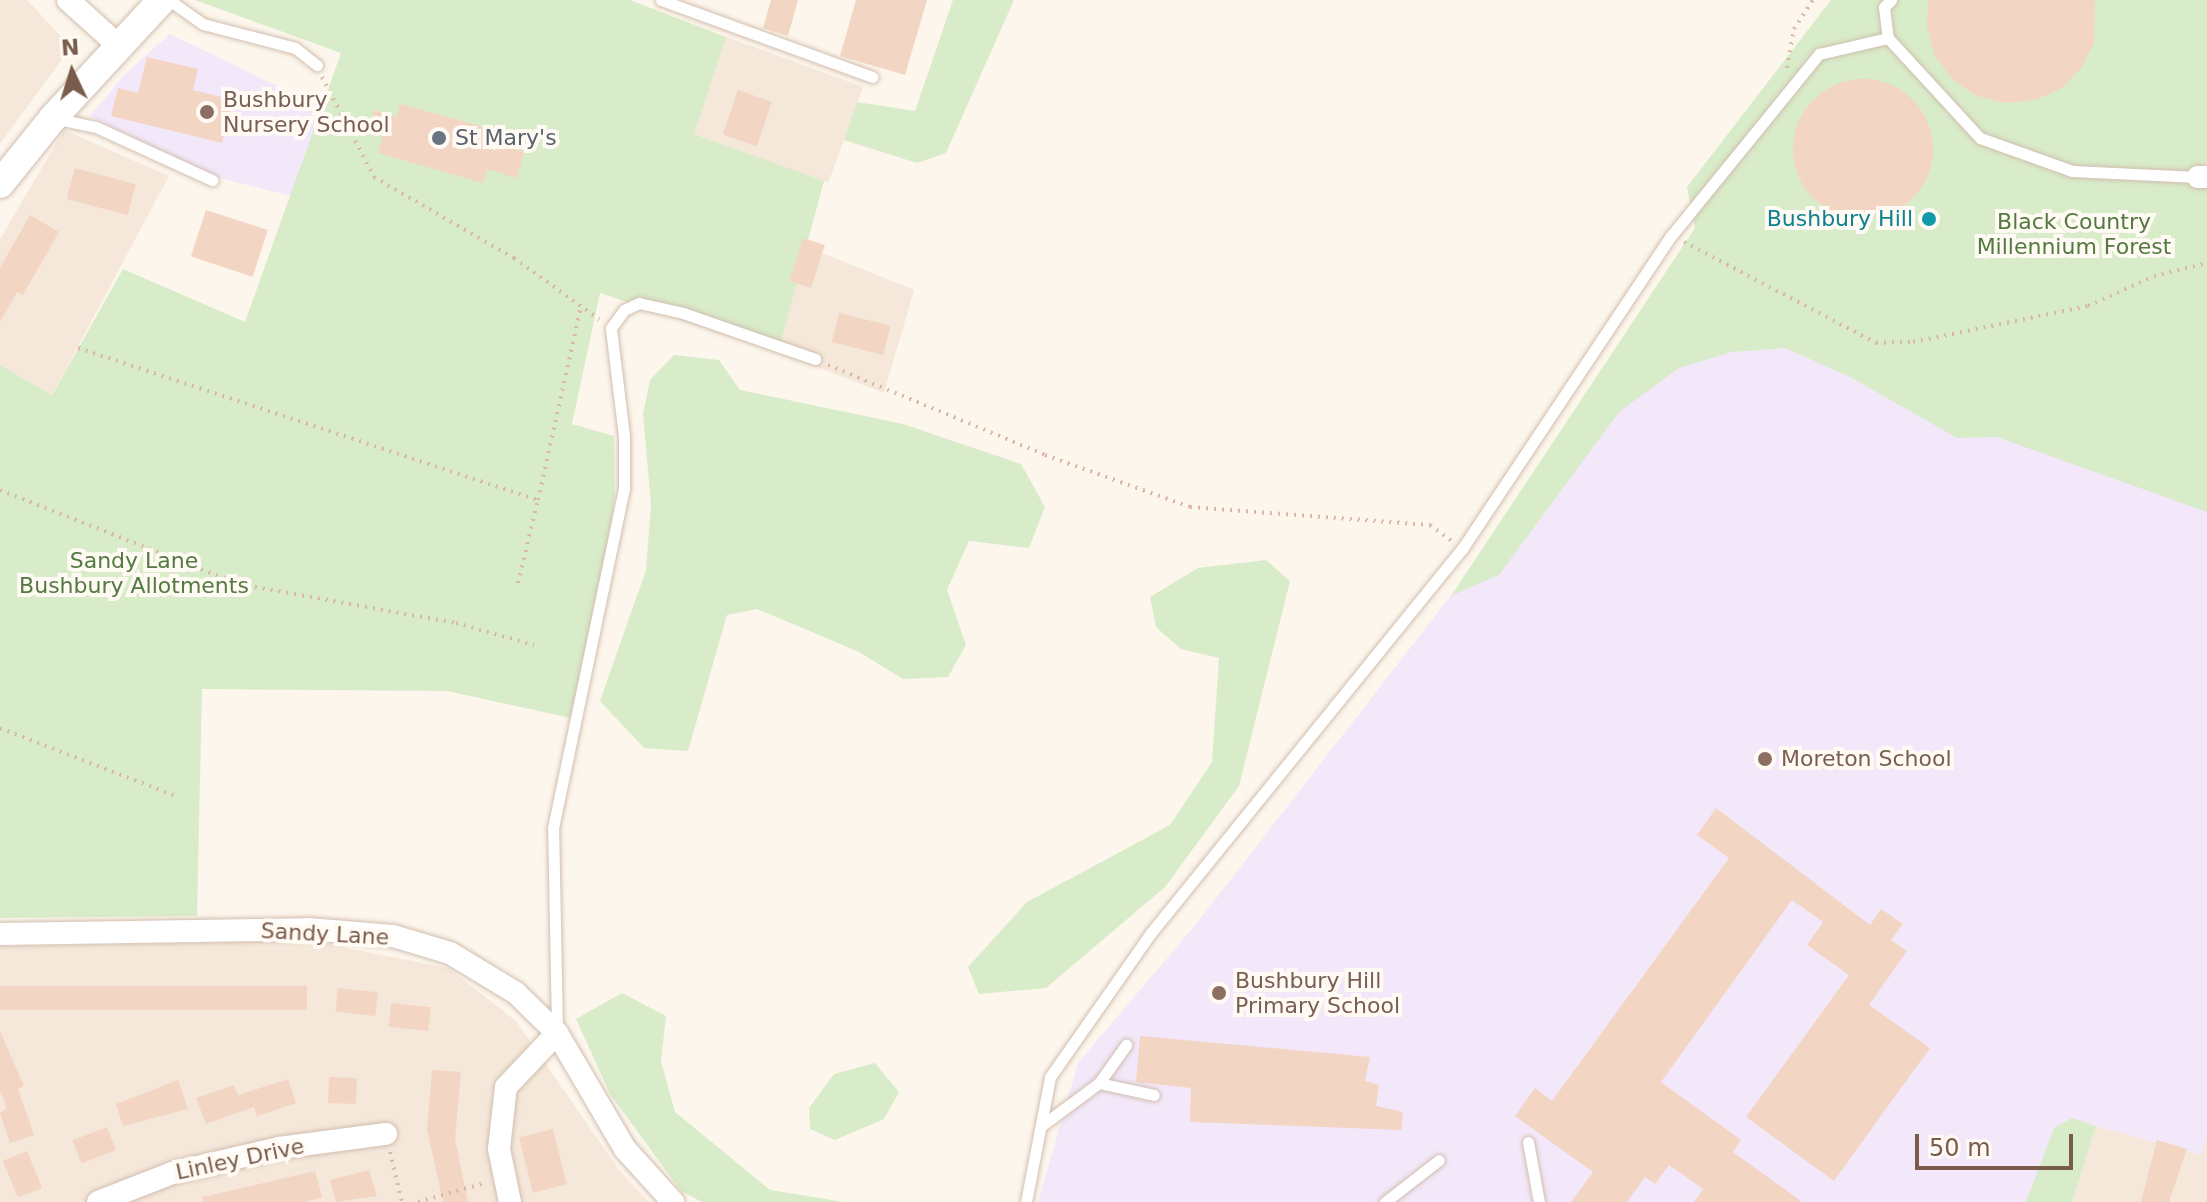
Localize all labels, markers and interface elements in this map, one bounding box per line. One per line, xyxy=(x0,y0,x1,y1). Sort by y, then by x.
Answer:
north arrow xyxy=(32,32,112,112)
text: N xyxy=(60,34,80,61)
place label: Bushbury Nursery School xyxy=(223,86,390,138)
marker: Bushbury Nursery School xyxy=(198,103,216,121)
place label: St Mary's xyxy=(455,125,557,151)
marker: St Mary's xyxy=(430,129,448,147)
place label: Bushbury Hill xyxy=(1767,206,1913,232)
park label: Black Country Millennium Forest xyxy=(1977,208,2171,260)
marker: Bushbury Hill xyxy=(1920,210,1938,228)
park label: Sandy Lane Bushbury Allotments xyxy=(19,547,249,598)
place label: Moreton School xyxy=(1781,746,1952,772)
marker: Moreton School xyxy=(1756,750,1774,768)
street label: Sandy Lane xyxy=(260,917,390,951)
place label: Bushbury Hill Primary School xyxy=(1235,967,1400,1018)
marker: Bushbury Hill Primary School xyxy=(1210,984,1228,1002)
scale bar xyxy=(1919,1118,2077,1168)
street label: Linley Drive xyxy=(173,1133,307,1185)
text: 50 m xyxy=(1929,1134,1991,1162)

